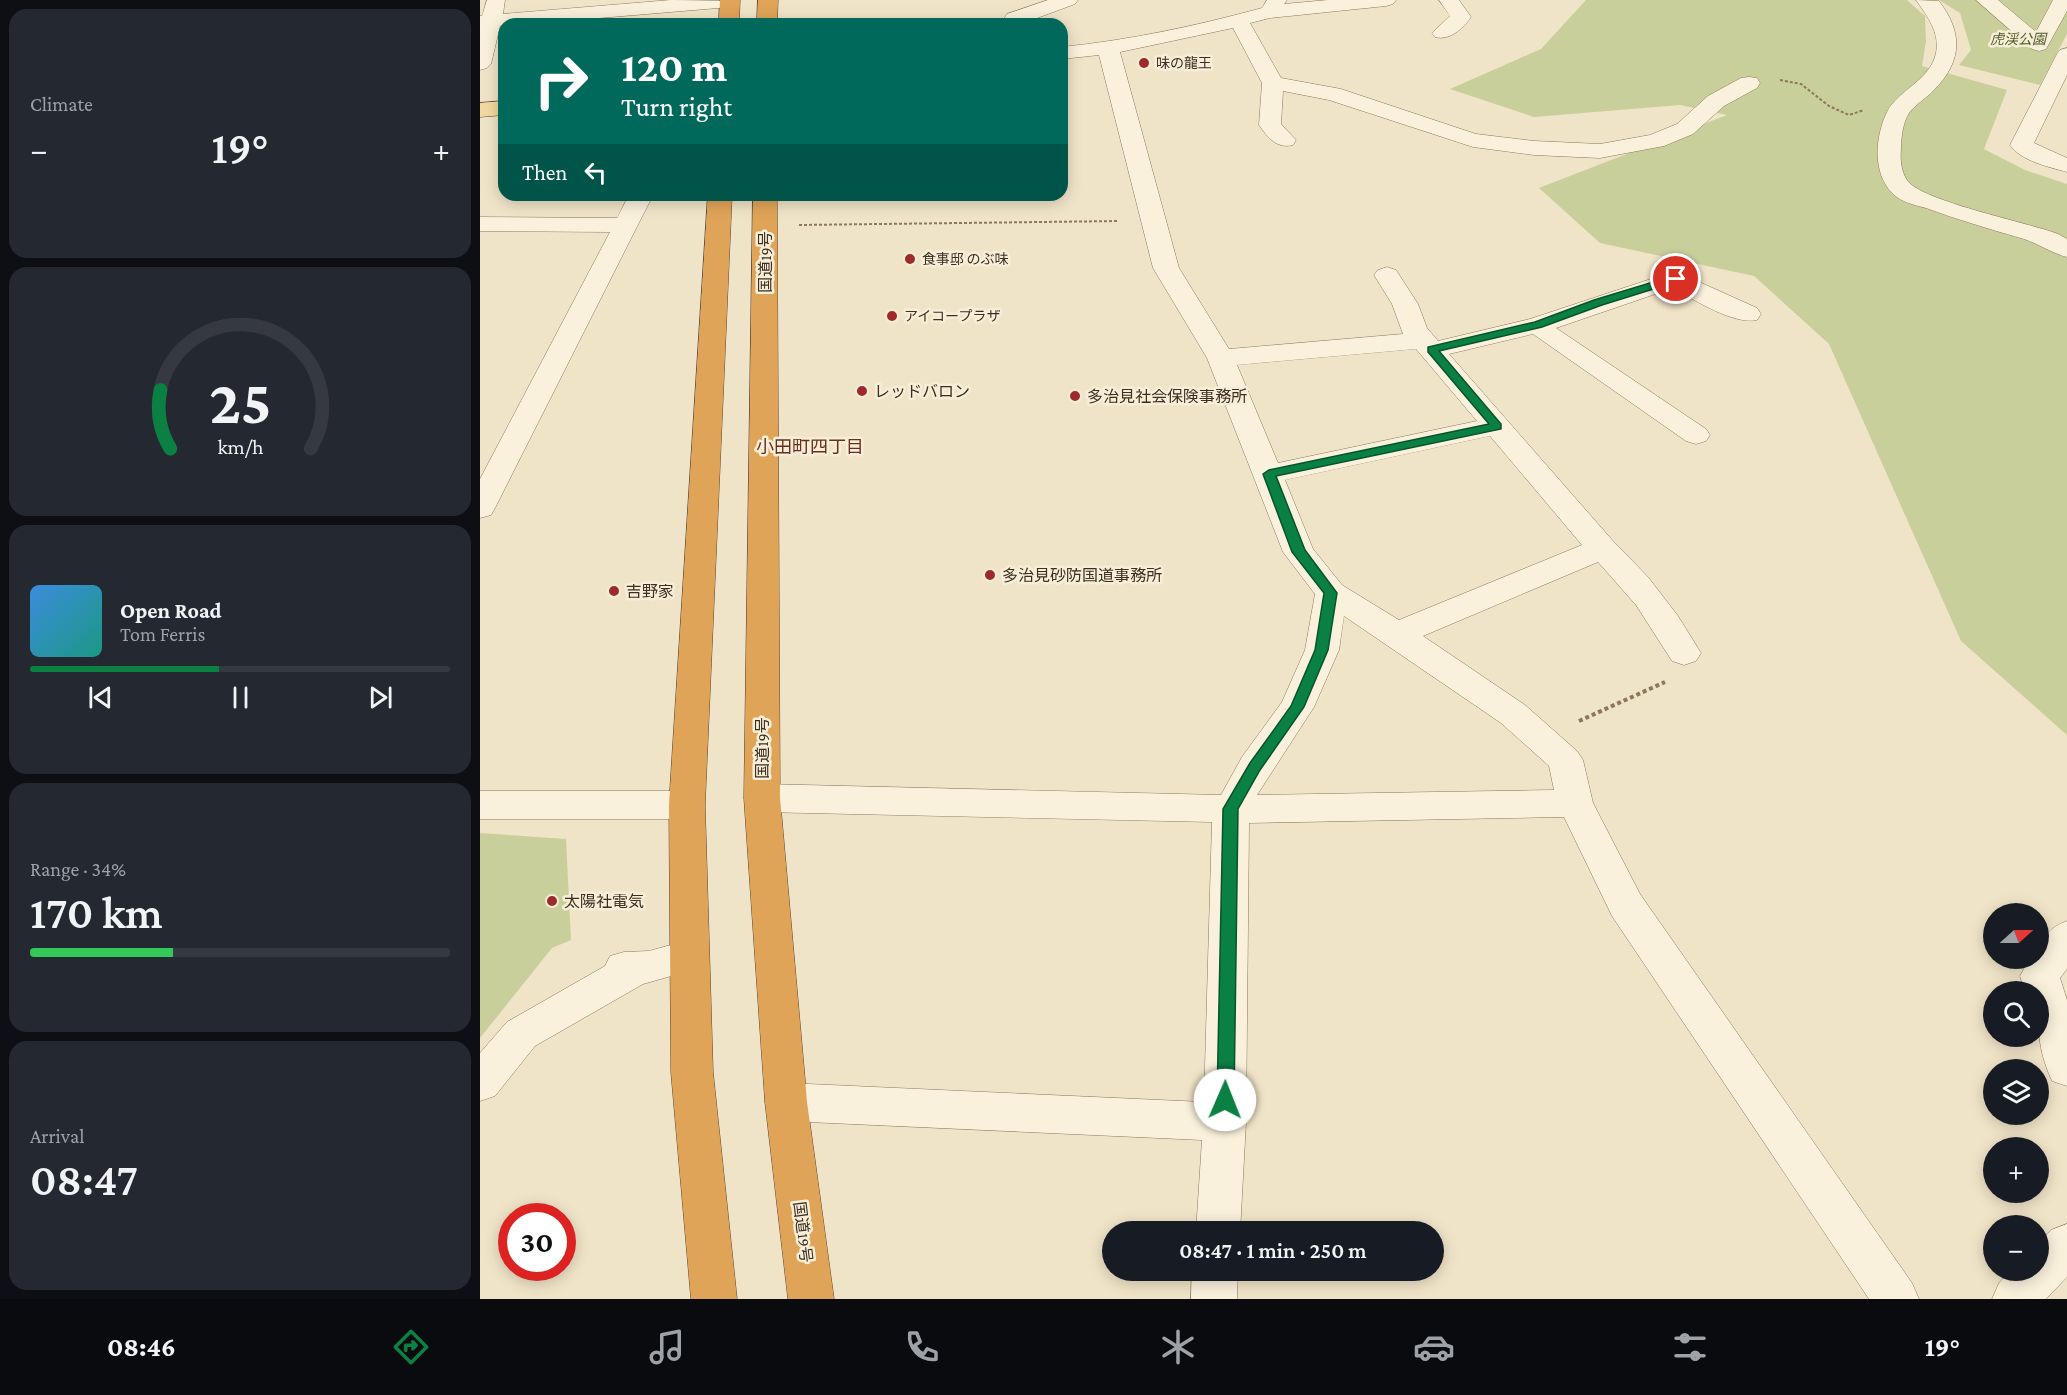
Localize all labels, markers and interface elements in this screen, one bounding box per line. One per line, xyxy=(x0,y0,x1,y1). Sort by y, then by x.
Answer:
park label: 虎渓公園 xyxy=(1990,31,2048,47)
icon: right xyxy=(522,42,600,120)
text: 120 m xyxy=(621,43,727,90)
place label: 味の龍王 xyxy=(1156,55,1212,71)
marker: 味の龍王 xyxy=(1137,56,1151,70)
text: Turn right xyxy=(621,92,732,122)
text: Climate xyxy=(30,93,93,115)
text: 19° xyxy=(212,123,268,173)
text: − xyxy=(30,131,47,168)
text: + xyxy=(433,131,450,168)
icon: left xyxy=(579,156,612,189)
text: Then xyxy=(522,160,567,185)
street label: 国道19号 xyxy=(757,231,774,293)
place label: 食事邸 のぶ味 xyxy=(922,251,1009,267)
marker: 食事邸 のぶ味 xyxy=(903,252,917,266)
pin xyxy=(1650,253,1701,304)
icon: arrive xyxy=(1659,262,1692,295)
place label: アイコープラザ xyxy=(904,308,1000,324)
marker: アイコープラザ xyxy=(885,309,899,323)
text: 25 xyxy=(209,367,271,436)
place label: レッドバロン xyxy=(874,383,970,400)
marker: レッドバロン xyxy=(855,384,869,398)
place label: 多治見社会保険事務所 xyxy=(1087,388,1247,405)
marker: 多治見社会保険事務所 xyxy=(1068,389,1082,403)
text: km/h xyxy=(217,435,264,459)
district label: 小田町四丁目 xyxy=(756,437,864,457)
place label: 多治見砂防国道事務所 xyxy=(1002,567,1162,584)
marker: 多治見砂防国道事務所 xyxy=(983,568,997,582)
place label: 吉野家 xyxy=(626,583,674,600)
marker: 吉野家 xyxy=(607,584,621,598)
text: Open Road xyxy=(120,598,222,623)
text: Tom Ferris xyxy=(120,623,205,645)
icon: previous xyxy=(84,681,117,714)
icon: pause xyxy=(224,681,257,714)
icon: next xyxy=(364,681,397,714)
street label: 国道19号 xyxy=(754,717,771,779)
text: Range · 34% xyxy=(30,858,126,880)
text: 170 km xyxy=(30,888,163,938)
place label: 太陽社電気 xyxy=(564,893,644,910)
marker: 太陽社電気 xyxy=(545,894,559,908)
north arrow xyxy=(1983,903,2049,969)
map controls xyxy=(1983,903,2049,1281)
button: search xyxy=(1983,981,2049,1047)
button: layers xyxy=(1983,1059,2049,1125)
position arrow xyxy=(1193,1068,1257,1132)
text: Arrival xyxy=(30,1125,84,1147)
button: + xyxy=(1983,1137,2049,1203)
text: 08:47 xyxy=(30,1155,138,1205)
street label: 国道19号 xyxy=(791,1200,815,1264)
speed limit sign: 30 xyxy=(498,1203,576,1281)
button: − xyxy=(1983,1215,2049,1281)
text: 08:47 · 1 min · 250 m xyxy=(1179,1238,1367,1263)
icon: directions xyxy=(390,1326,432,1368)
icon: music xyxy=(646,1326,688,1368)
icon: phone xyxy=(901,1326,943,1368)
icon: climate xyxy=(1157,1326,1199,1368)
icon: car xyxy=(1413,1326,1455,1368)
icon: filters xyxy=(1669,1326,1711,1368)
text: 08:46 xyxy=(107,1332,176,1362)
text: 19° xyxy=(1925,1332,1960,1362)

